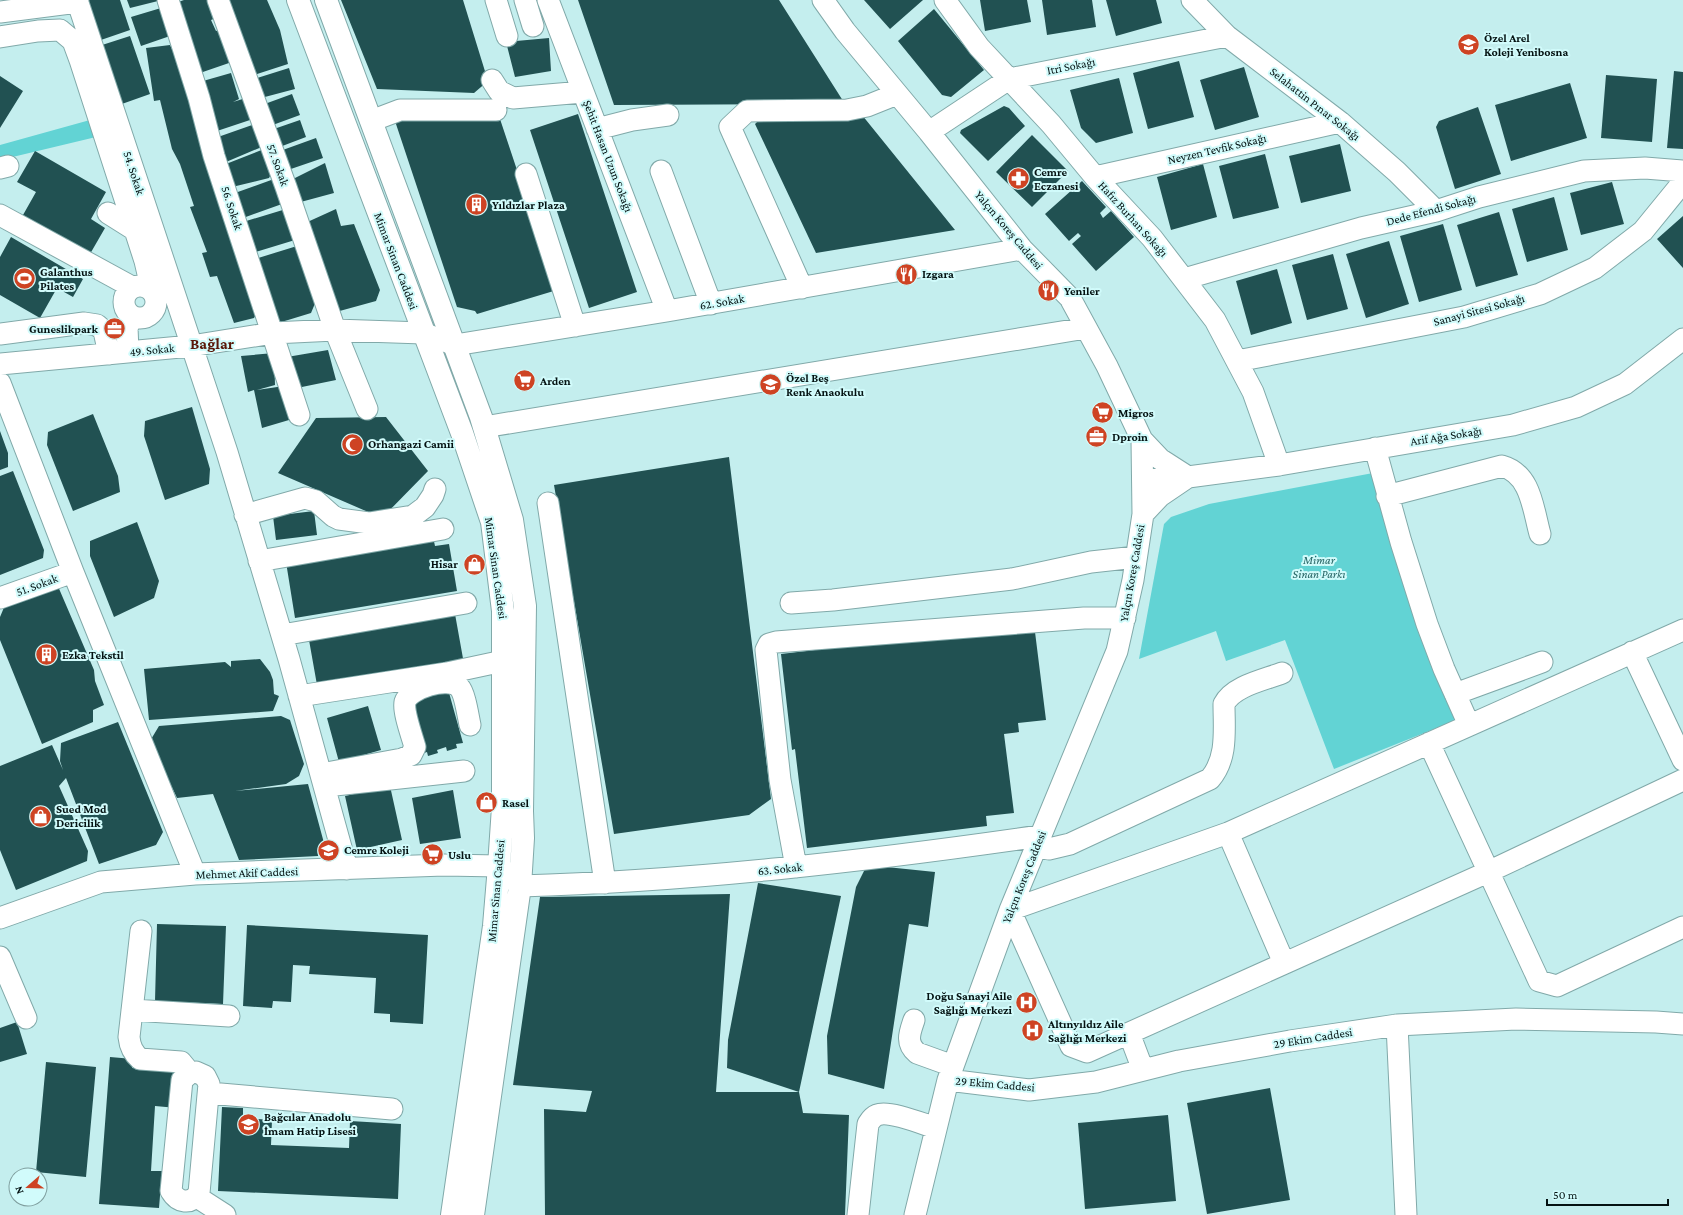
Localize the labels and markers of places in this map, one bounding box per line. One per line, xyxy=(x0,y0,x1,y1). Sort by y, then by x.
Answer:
place label: Özel Arel Koleji Yenibosna xyxy=(1484,31,1568,59)
school or university icon: Özel Arel Koleji Yenibosna xyxy=(1455,32,1481,58)
place label: Cemre Eczanesi xyxy=(1034,165,1079,193)
pharmacy icon: Cemre Eczanesi xyxy=(1005,166,1031,192)
building icon: Yıldızlar Plaza xyxy=(463,192,489,218)
place label: Yıldızlar Plaza xyxy=(492,198,565,212)
restaurant icon: Izgara xyxy=(893,261,919,287)
place label: Galanthus Pilates xyxy=(40,265,93,293)
sports icon: Galanthus Pilates xyxy=(12,266,38,292)
place label: Izgara xyxy=(922,267,954,281)
restaurant icon: Yeniler xyxy=(1036,278,1062,304)
place label: Yeniler xyxy=(1064,284,1100,298)
office icon: Guneslikpark xyxy=(101,316,127,342)
place label: Guneslikpark xyxy=(29,322,98,336)
supermarket icon: Arden xyxy=(512,368,538,394)
place label: Özel Beş Renk Anaokulu xyxy=(786,371,864,399)
school or university icon: Özel Beş Renk Anaokulu xyxy=(757,372,783,398)
place label: Arden xyxy=(539,374,571,388)
supermarket icon: Migros xyxy=(1090,400,1116,426)
place label: Migros xyxy=(1118,406,1154,420)
office icon: Dproin xyxy=(1084,424,1110,450)
place label: Dproin xyxy=(1112,430,1148,444)
mosque icon: Orhangazi Camii xyxy=(340,431,366,457)
place label: Orhangazi Camii xyxy=(368,437,454,451)
shop icon: Hisar xyxy=(461,551,487,577)
place label: Hisar xyxy=(431,557,458,571)
building icon: Ezka Tekstil xyxy=(34,642,60,668)
place label: Ezka Tekstil xyxy=(62,648,124,662)
shop icon: Rasel xyxy=(473,790,499,816)
place label: Rasel xyxy=(502,796,529,810)
place label: Sued Mod Dericilik xyxy=(56,802,107,830)
shop icon: Sued Mod Dericilik xyxy=(27,803,53,829)
school or university icon: Cemre Koleji xyxy=(315,837,341,863)
supermarket icon: Uslu xyxy=(419,842,445,868)
place label: Cemre Koleji xyxy=(344,843,410,857)
place label: Uslu xyxy=(448,848,471,862)
place label: Doğu Sanayi Aile Sağlığı Merkezi xyxy=(926,989,1013,1017)
hospital icon: Doğu Sanayi Aile Sağlığı Merkezi xyxy=(1014,990,1040,1016)
place label: Altınyıldız Aile Sağlığı Merkezi xyxy=(1047,1017,1127,1045)
hospital icon: Altınyıldız Aile Sağlığı Merkezi xyxy=(1019,1018,1045,1044)
place label: Bağcılar Anadolu İmam Hatip Lisesi xyxy=(264,1110,357,1138)
school or university icon: Bağcılar Anadolu İmam Hatip Lisesi xyxy=(235,1111,261,1137)

